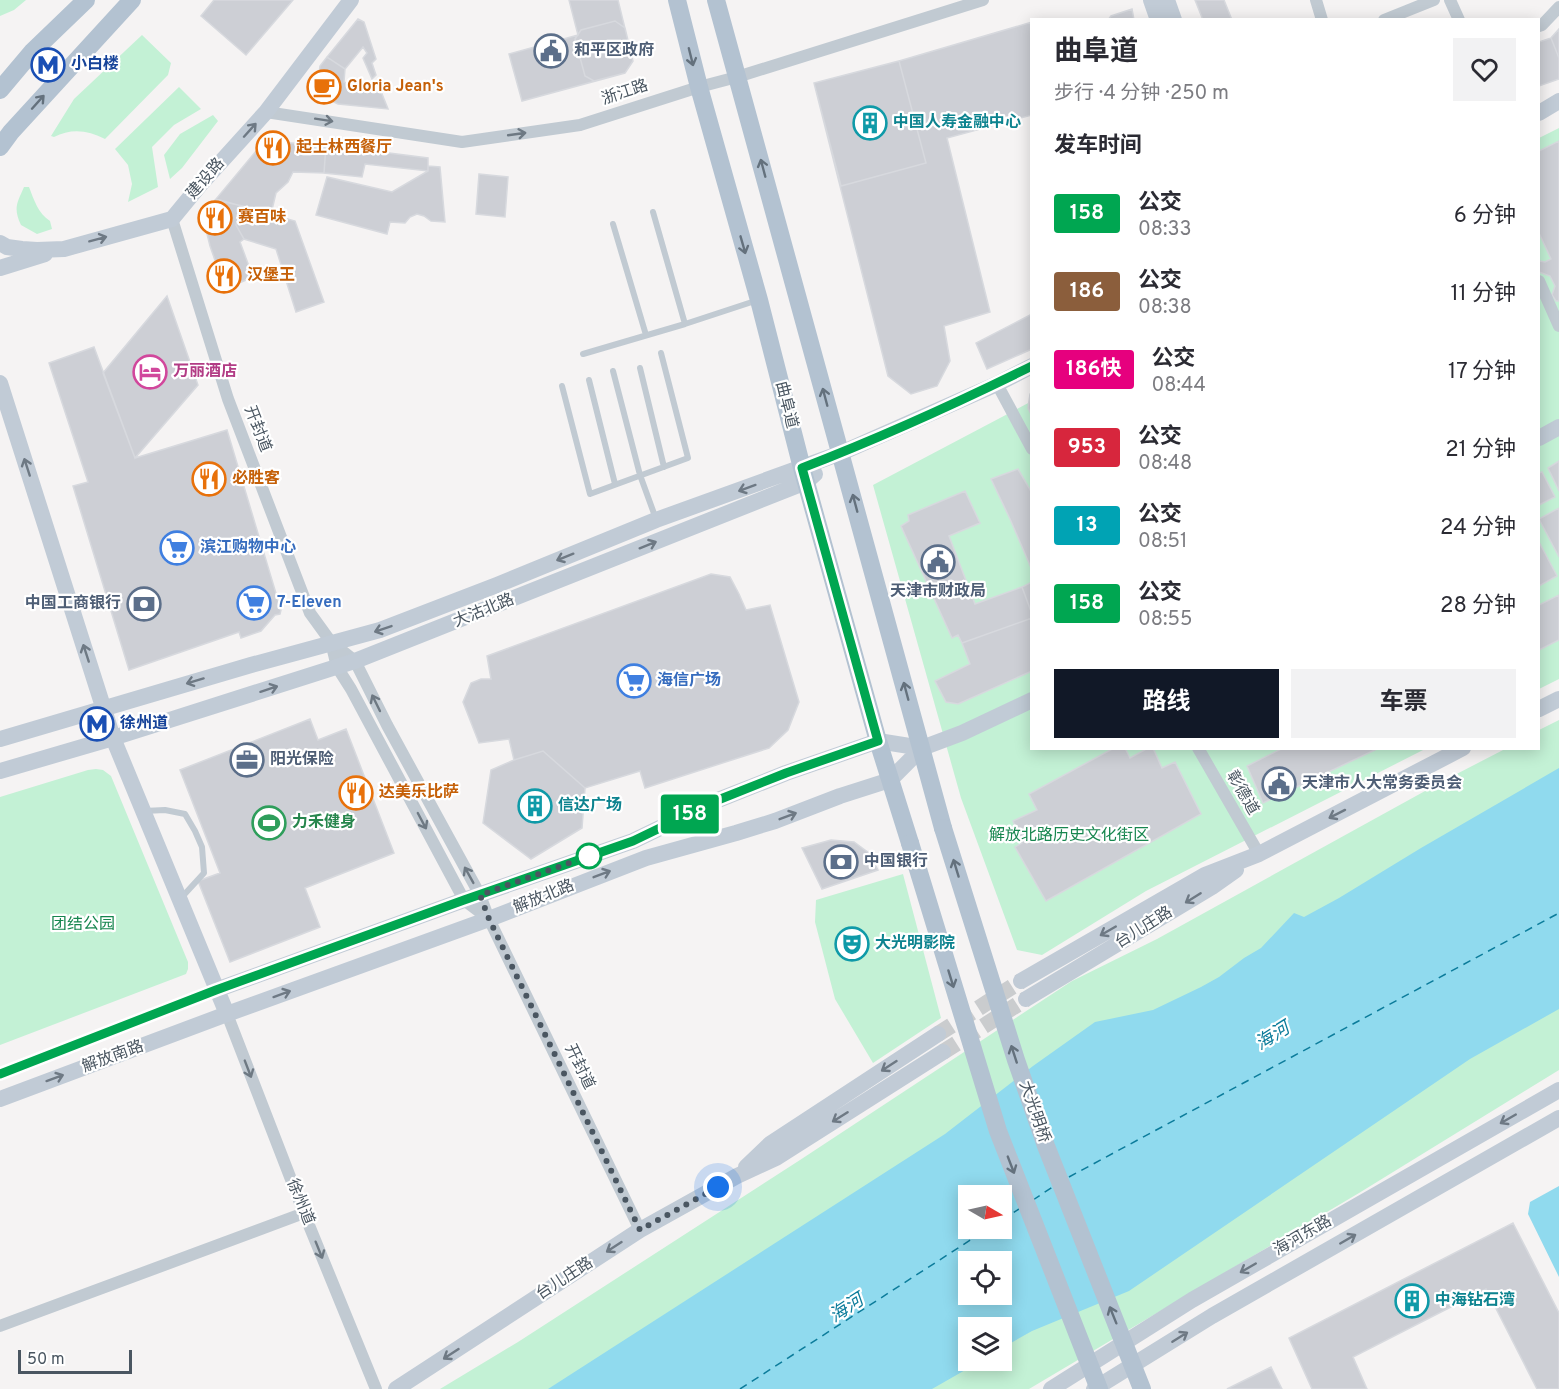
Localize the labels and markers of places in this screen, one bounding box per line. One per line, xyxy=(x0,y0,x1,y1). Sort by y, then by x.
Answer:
public building icon: 和平区政府 xyxy=(533,33,569,69)
place label: 和平区政府 xyxy=(574,41,654,61)
metro station icon: 小白楼 xyxy=(30,47,66,83)
place label: 小白楼 xyxy=(71,55,119,75)
cafe icon: Gloria Jean's xyxy=(306,69,342,105)
place label: Gloria Jean's xyxy=(347,77,444,97)
building icon: 中国人寿金融中心 xyxy=(852,105,888,141)
place label: 中国人寿金融中心 xyxy=(893,113,1021,133)
restaurant icon: 起士林西餐厅 xyxy=(255,130,291,166)
place label: 起士林西餐厅 xyxy=(296,138,392,158)
restaurant icon: 赛百味 xyxy=(197,200,233,236)
place label: 赛百味 xyxy=(238,207,286,228)
restaurant icon: 汉堡王 xyxy=(206,258,242,294)
place label: 汉堡王 xyxy=(247,266,295,286)
hotel icon: 万丽酒店 xyxy=(132,354,168,390)
place label: 万丽酒店 xyxy=(173,362,237,382)
restaurant icon: 必胜客 xyxy=(191,461,227,497)
place label: 必胜客 xyxy=(232,469,280,489)
supermarket icon: 滨江购物中心 xyxy=(159,530,195,566)
place label: 滨江购物中心 xyxy=(200,538,296,558)
public building icon: 天津市财政局 xyxy=(920,544,956,580)
place label: 天津市财政局 xyxy=(890,582,986,602)
supermarket icon: 7-Eleven xyxy=(236,585,272,621)
bank icon: 中国工商银行 xyxy=(126,586,162,622)
place label: 7-Eleven xyxy=(277,593,342,613)
place label: 中国工商银行 xyxy=(25,594,121,614)
supermarket icon: 海信广场 xyxy=(616,663,652,699)
place label: 海信广场 xyxy=(657,671,721,691)
metro station icon: 徐州道 xyxy=(79,706,115,742)
place label: 徐州道 xyxy=(120,713,168,734)
office icon: 阳光保险 xyxy=(229,742,265,778)
place label: 阳光保险 xyxy=(270,750,334,770)
public building icon: 天津市人大常务委员会 xyxy=(1261,766,1297,802)
place label: 天津市人大常务委员会 xyxy=(1302,774,1462,794)
restaurant icon: 达美乐比萨 xyxy=(338,775,374,811)
place label: 达美乐比萨 xyxy=(379,783,459,803)
building icon: 信达广场 xyxy=(517,788,553,824)
place label: 信达广场 xyxy=(558,796,622,816)
sports icon: 力禾健身 xyxy=(251,805,287,841)
place label: 力禾健身 xyxy=(292,813,356,833)
unlabelled marker xyxy=(576,843,602,869)
bank icon: 中国银行 xyxy=(823,844,859,880)
place label: 中国银行 xyxy=(864,852,928,872)
theatre icon: 大光明影院 xyxy=(834,926,870,962)
place label: 大光明影院 xyxy=(875,934,955,954)
building icon: 中海钻石湾 xyxy=(1394,1283,1430,1319)
place label: 中海钻石湾 xyxy=(1435,1290,1515,1311)

